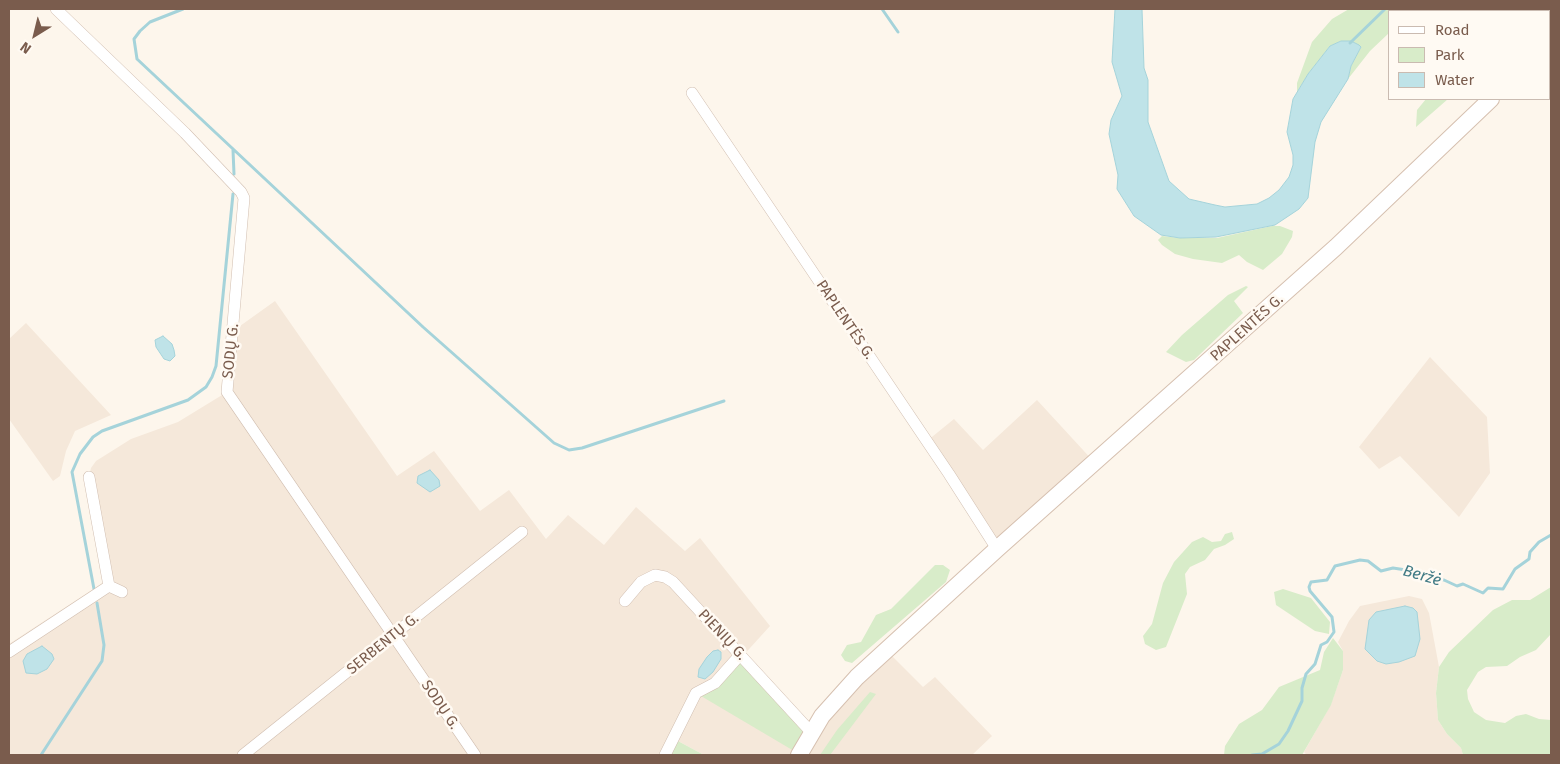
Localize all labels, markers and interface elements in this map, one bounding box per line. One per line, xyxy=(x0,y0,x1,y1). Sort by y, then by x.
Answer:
north arrow xyxy=(10,10,60,60)
legend xyxy=(1388,10,1550,100)
text: Road xyxy=(1435,21,1470,39)
text: N xyxy=(17,38,35,57)
text: Park xyxy=(1435,46,1465,64)
text: Water xyxy=(1435,71,1474,89)
street label: PAPLENTĖS G. xyxy=(812,277,878,363)
street label: PAPLENTĖS G. xyxy=(1207,291,1287,365)
street label: SODŲ G. xyxy=(219,323,243,379)
water label: Beržė xyxy=(1401,561,1443,591)
street label: PIENIŲ G. xyxy=(694,606,750,664)
street label: SERBENTŲ G. xyxy=(343,610,423,678)
street label: SODŲ G. xyxy=(417,677,463,733)

